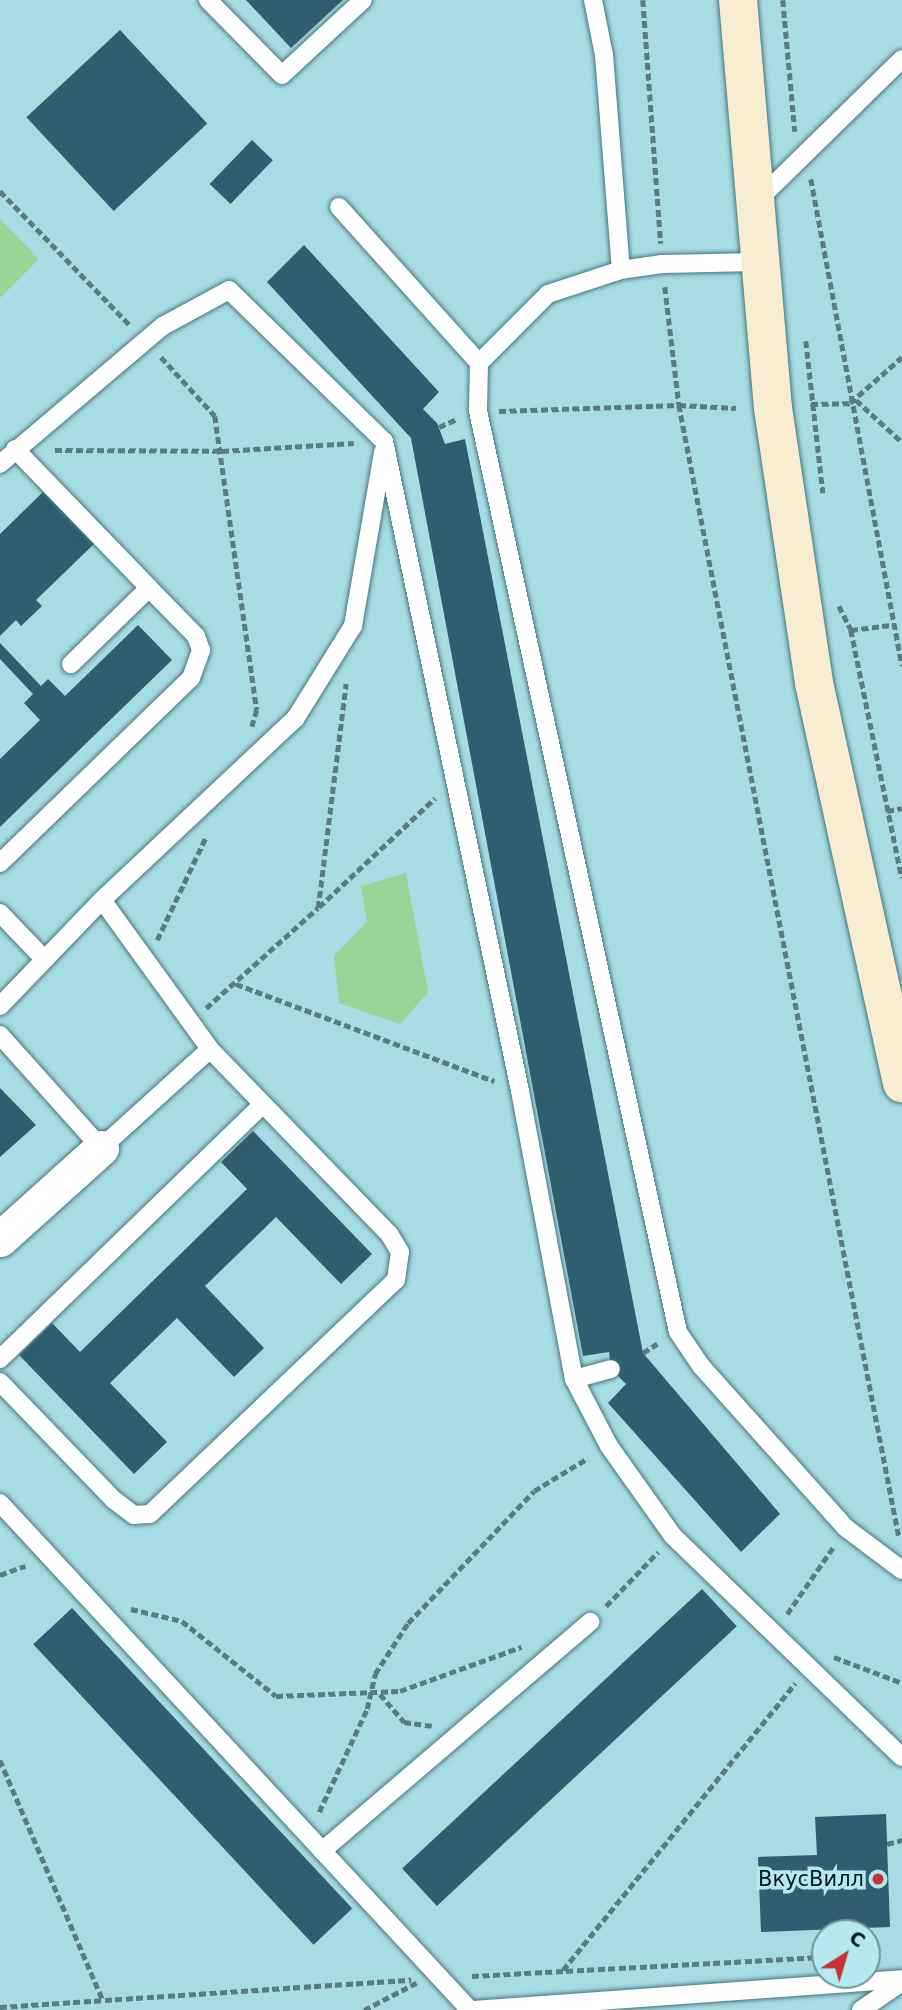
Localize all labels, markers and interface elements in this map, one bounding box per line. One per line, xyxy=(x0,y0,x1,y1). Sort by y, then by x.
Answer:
place label: ВкусВилл xyxy=(758,1866,864,1892)
marker: ВкусВилл xyxy=(870,1871,886,1887)
north arrow xyxy=(811,1919,881,1989)
text: С xyxy=(845,1926,870,1952)

